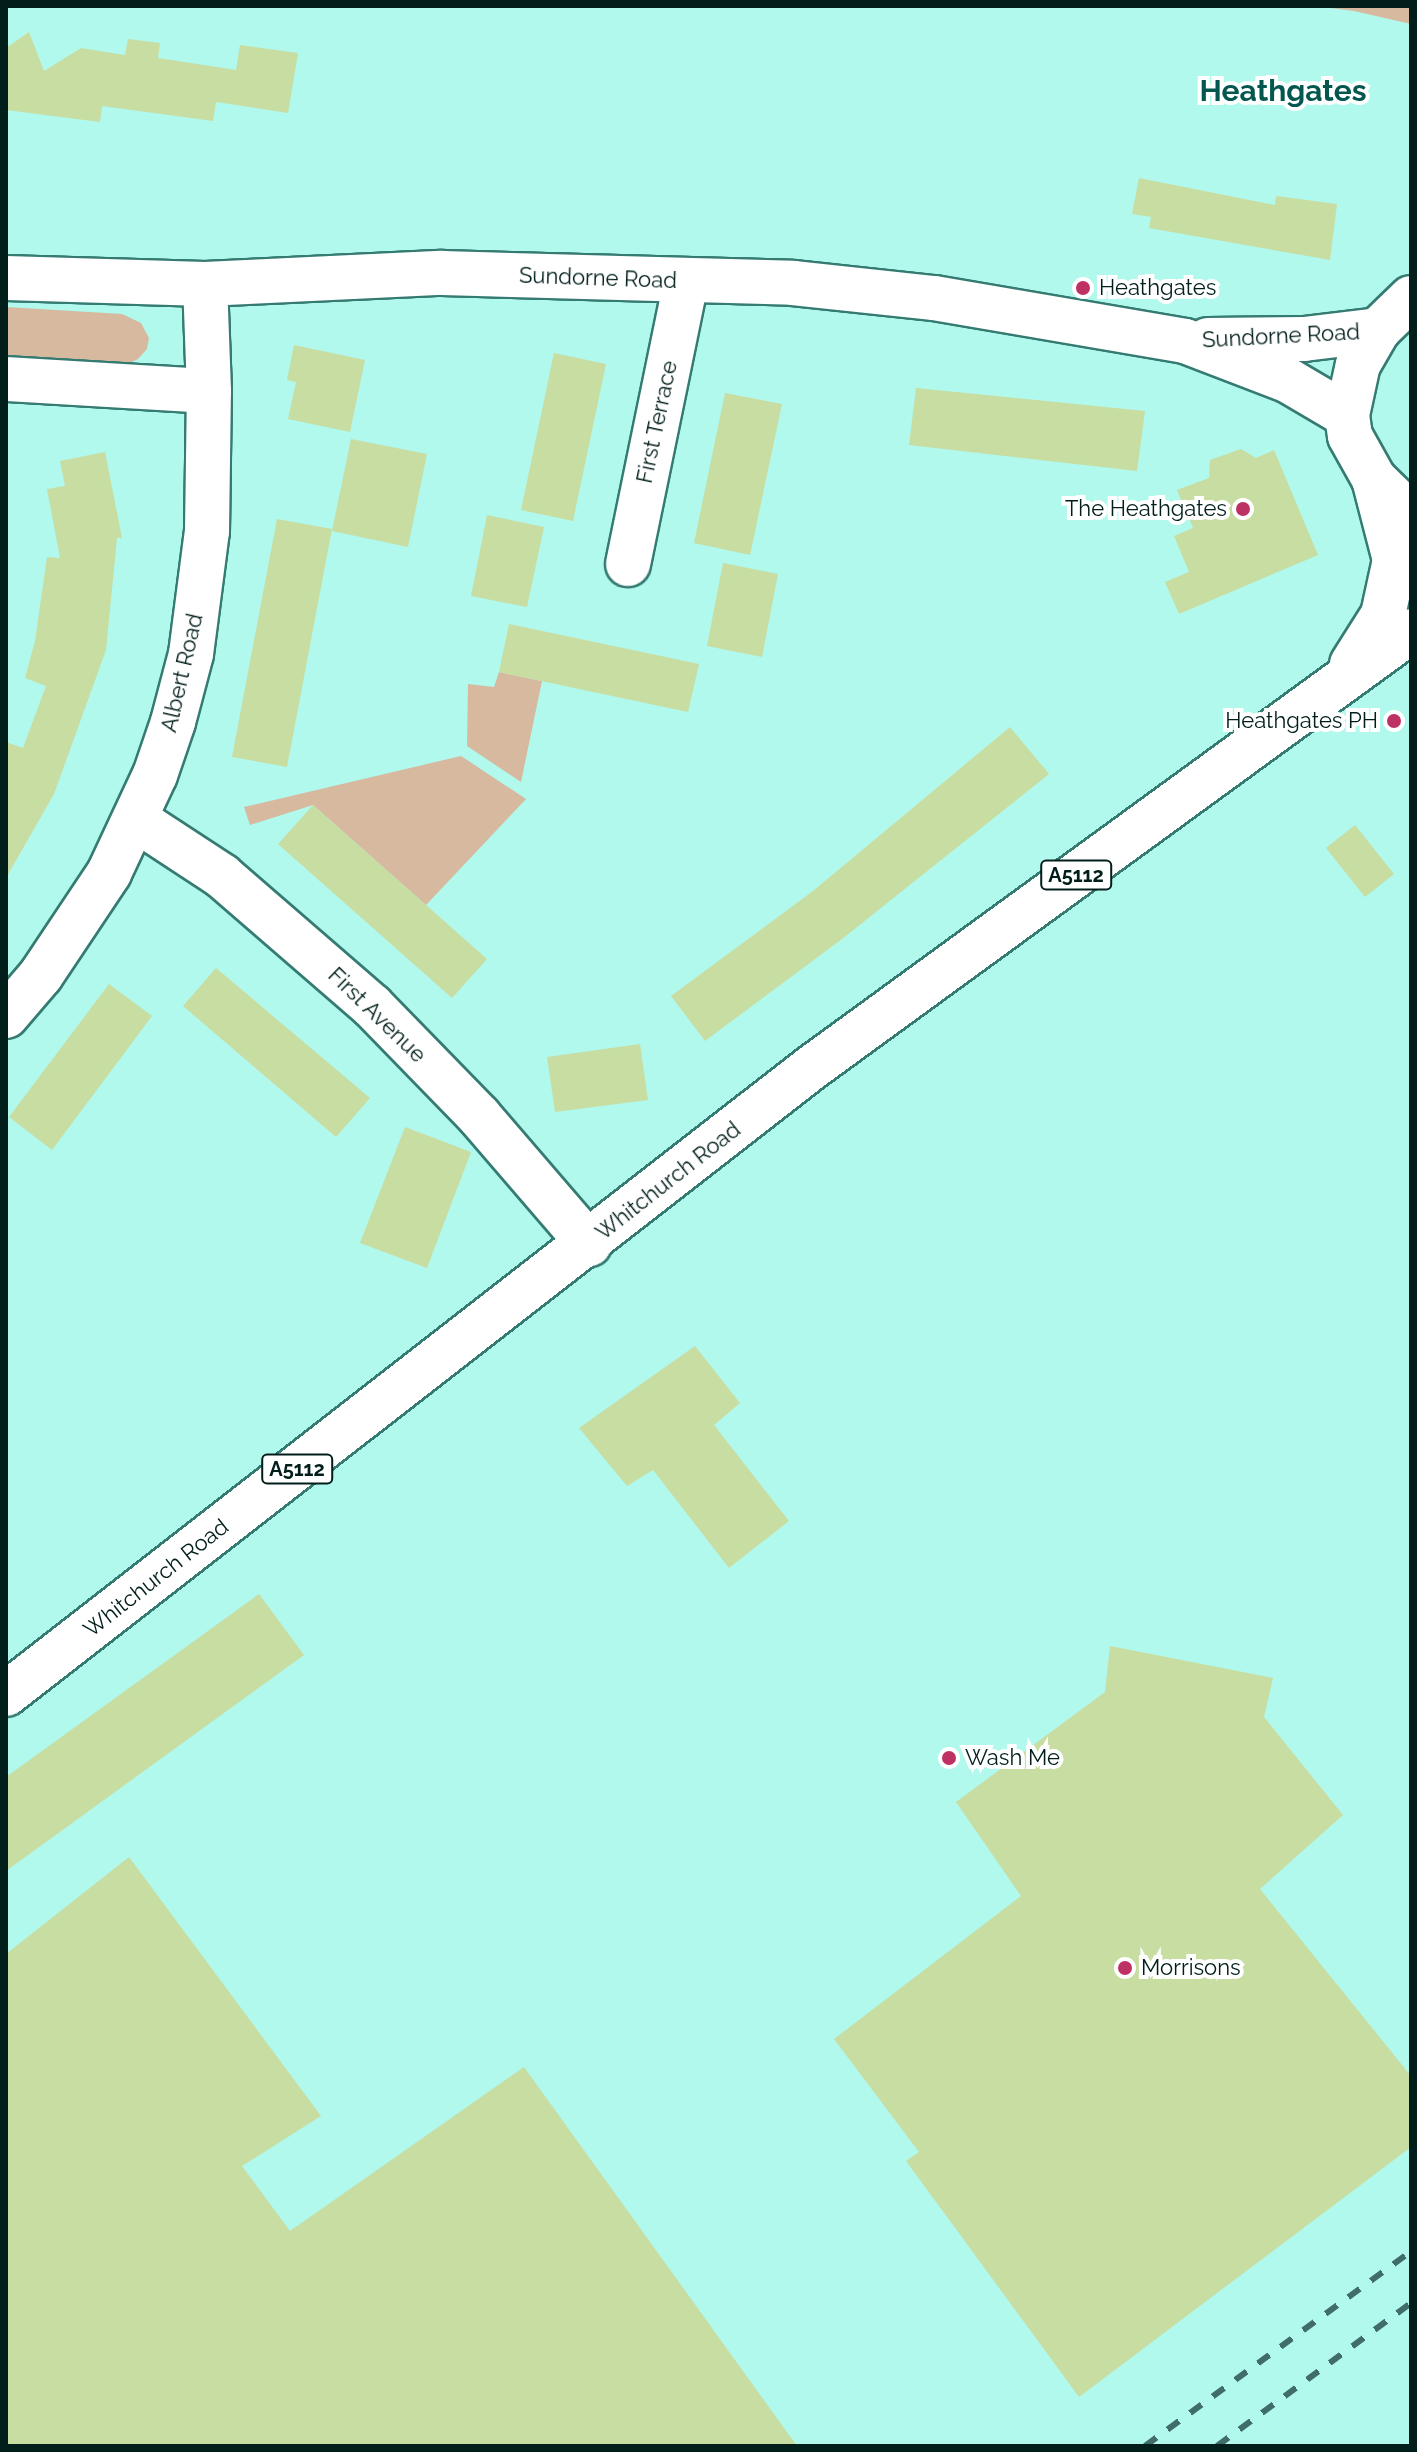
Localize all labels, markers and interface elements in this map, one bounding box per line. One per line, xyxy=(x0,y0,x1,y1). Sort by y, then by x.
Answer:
district label: Heathgates xyxy=(1200,73,1366,109)
street label: Sundorne Road xyxy=(519,262,677,294)
place label: Heathgates xyxy=(1099,275,1216,301)
marker: Heathgates xyxy=(1074,279,1092,297)
street label: Sundorne Road xyxy=(1201,319,1361,353)
street label: First Terrace xyxy=(631,358,683,486)
place label: The Heathgates xyxy=(1065,496,1227,522)
marker: The Heathgates xyxy=(1234,500,1252,518)
street label: Albert Road xyxy=(156,611,208,735)
place label: Heathgates PH xyxy=(1225,708,1378,734)
marker: Heathgates PH xyxy=(1385,712,1403,730)
road number: A5112 xyxy=(1040,859,1112,891)
street label: First Avenue xyxy=(322,962,432,1068)
street label: Whitchurch Road xyxy=(590,1116,746,1246)
road number: A5112 xyxy=(261,1453,333,1485)
street label: Whitchurch Road xyxy=(78,1513,234,1643)
place label: Wash Me xyxy=(965,1745,1060,1771)
marker: Wash Me xyxy=(940,1749,958,1767)
place label: Morrisons xyxy=(1141,1955,1241,1981)
marker: Morrisons xyxy=(1116,1959,1134,1977)

